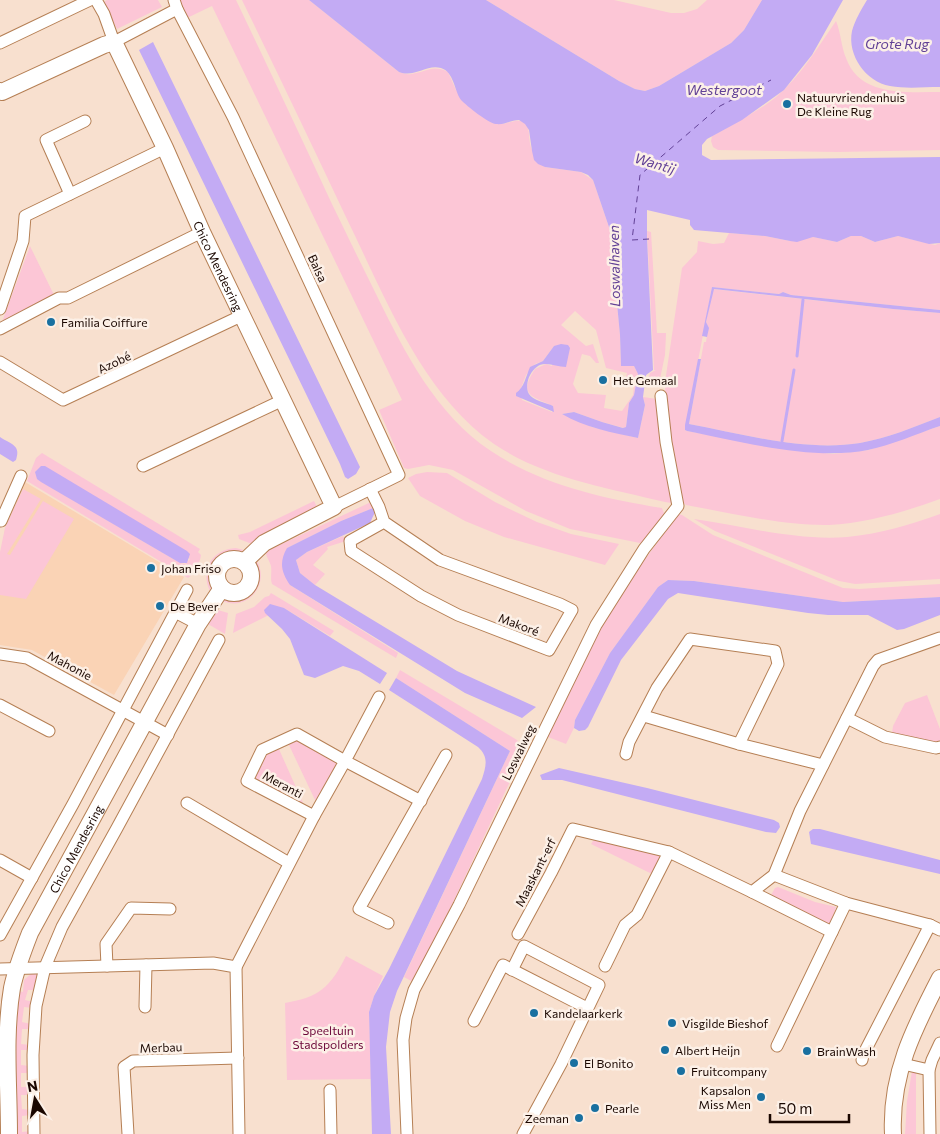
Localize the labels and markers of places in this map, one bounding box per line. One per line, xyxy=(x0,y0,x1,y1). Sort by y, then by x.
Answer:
place label: Natuurvriendenhuis De Kleine Rug xyxy=(797,90,905,118)
marker: Natuurvriendenhuis De Kleine Rug xyxy=(781,98,793,110)
place label: Familia Coiffure xyxy=(61,315,147,329)
marker: Familia Coiffure xyxy=(45,316,57,328)
place label: Het Gemaal xyxy=(613,373,677,387)
marker: Het Gemaal xyxy=(597,374,609,386)
place label: Johan Friso xyxy=(161,561,221,576)
marker: Johan Friso xyxy=(145,562,157,574)
place label: De Bever xyxy=(170,599,219,613)
marker: De Bever xyxy=(154,600,166,612)
place label: Kandelaarkerk xyxy=(544,1006,623,1020)
marker: Kandelaarkerk xyxy=(528,1007,540,1019)
place label: Visgilde Bieshof xyxy=(682,1016,769,1030)
marker: Visgilde Bieshof xyxy=(666,1017,678,1029)
place label: Albert Heijn xyxy=(675,1043,740,1057)
marker: Albert Heijn xyxy=(659,1044,671,1056)
place label: BrainWash xyxy=(817,1044,876,1058)
marker: BrainWash xyxy=(801,1045,813,1057)
place label: El Bonito xyxy=(584,1056,633,1070)
marker: El Bonito xyxy=(568,1057,580,1069)
place label: Fruitcompany xyxy=(691,1064,767,1078)
marker: Fruitcompany xyxy=(675,1065,687,1077)
place label: Kapsalon Miss Men xyxy=(699,1083,751,1111)
marker: Kapsalon Miss Men xyxy=(755,1091,767,1103)
place label: Pearle xyxy=(605,1101,639,1115)
marker: Pearle xyxy=(589,1102,601,1114)
place label: Zeeman xyxy=(525,1111,569,1125)
marker: Zeeman xyxy=(573,1112,585,1124)

